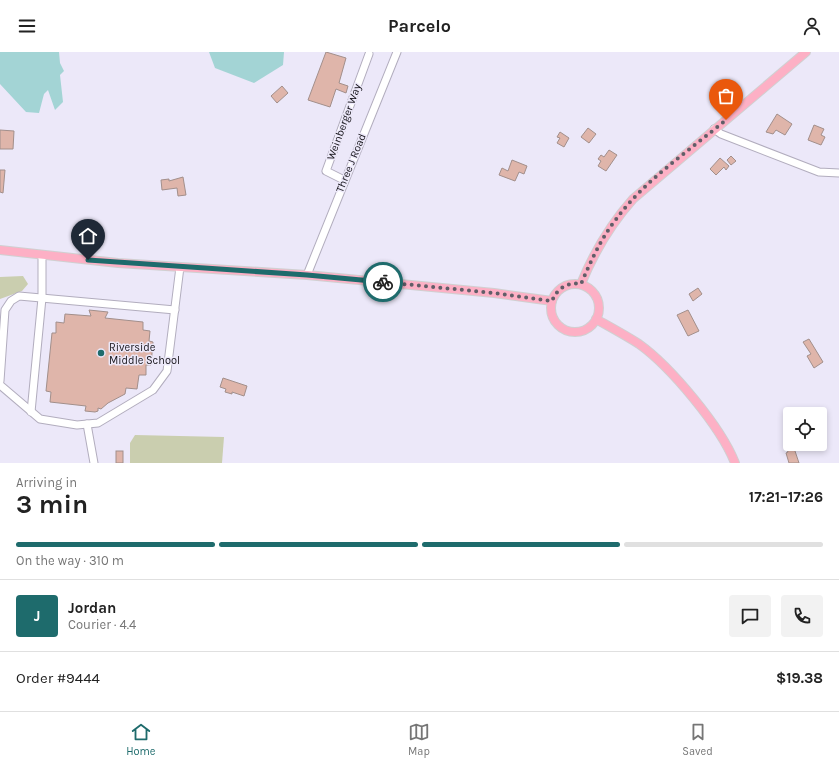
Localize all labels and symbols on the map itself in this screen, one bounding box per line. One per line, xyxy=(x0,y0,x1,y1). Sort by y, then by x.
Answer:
pin xyxy=(709,79,743,120)
street label: Weinberger Way xyxy=(324,82,364,162)
street label: Three J Road xyxy=(333,132,369,194)
pin xyxy=(71,219,105,260)
courier xyxy=(363,262,403,302)
place label: Riverside Middle School xyxy=(109,341,180,367)
marker: Riverside Middle School xyxy=(96,348,106,358)

